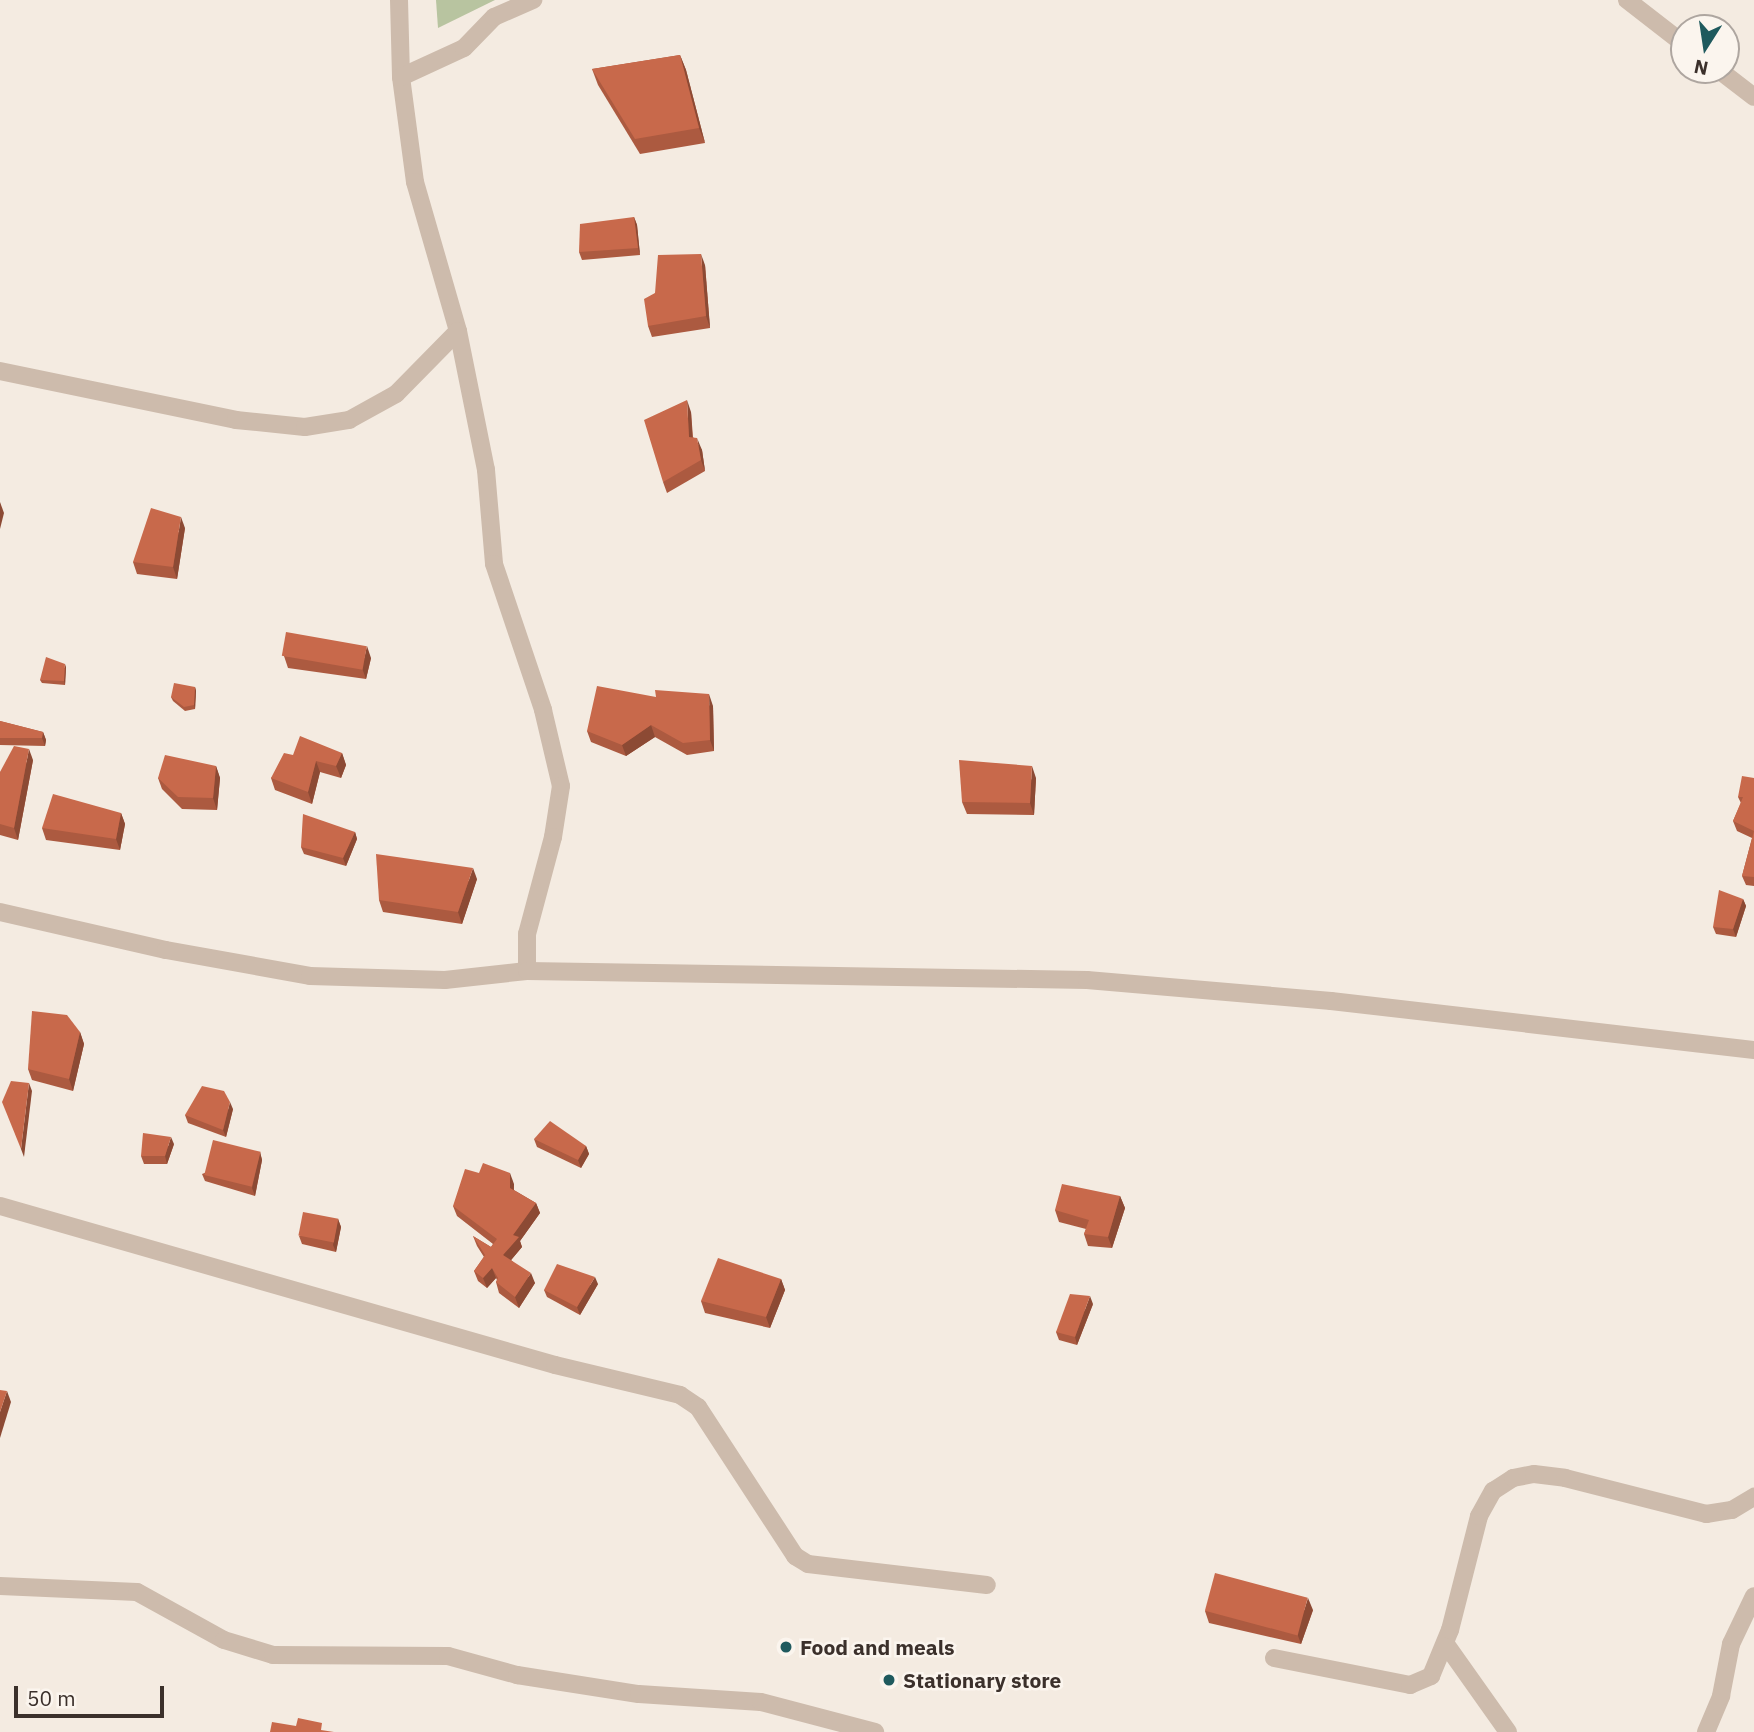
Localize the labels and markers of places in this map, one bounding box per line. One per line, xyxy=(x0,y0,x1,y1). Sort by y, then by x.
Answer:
place label: Food and meals xyxy=(800,1634,955,1660)
marker: Food and meals xyxy=(778,1639,794,1655)
place label: Stationary store xyxy=(903,1667,1061,1693)
marker: Stationary store xyxy=(881,1672,897,1688)

